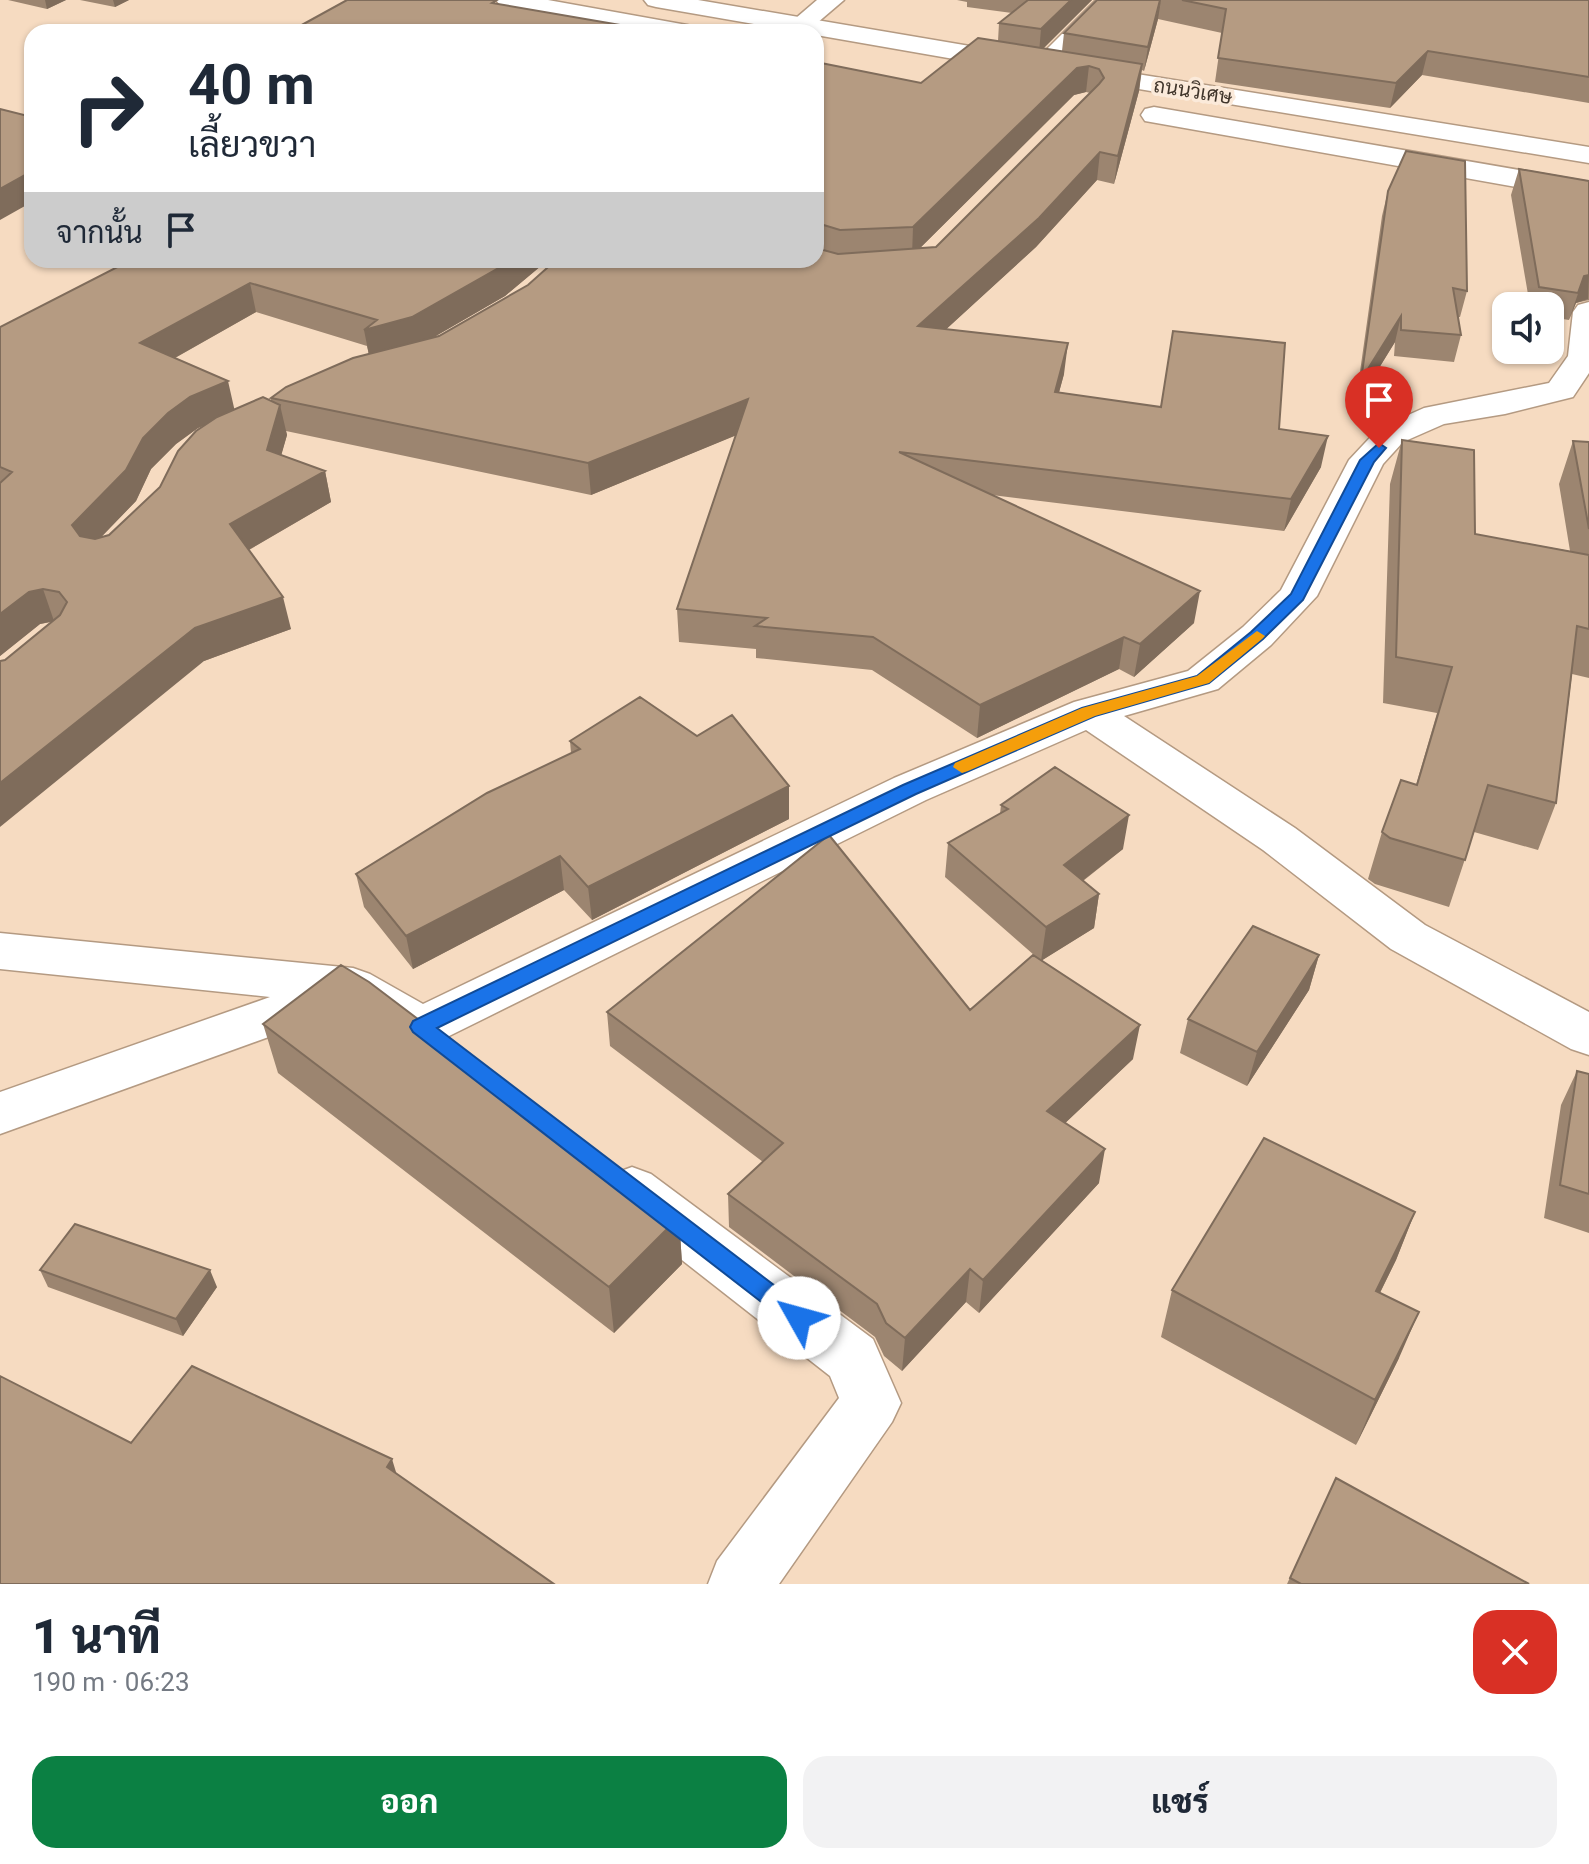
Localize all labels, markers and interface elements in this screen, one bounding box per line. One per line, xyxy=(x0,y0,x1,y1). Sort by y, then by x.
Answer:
text: 40 m xyxy=(188,52,315,118)
icon: right xyxy=(56,56,160,160)
street label: ถนนวิเศษ xyxy=(1152,73,1234,109)
text: เลี้ยวขวา xyxy=(188,124,316,166)
icon: arrive xyxy=(159,208,203,252)
text: จากนั้น xyxy=(56,215,143,250)
map controls xyxy=(1492,292,1564,364)
button: sound xyxy=(1492,292,1564,364)
pin xyxy=(1345,366,1413,448)
icon: arrive xyxy=(1357,378,1401,422)
position arrow xyxy=(757,1276,841,1360)
text: 1 นาที xyxy=(32,1608,161,1665)
button: close xyxy=(1473,1610,1557,1694)
text: 190 m · 06:23 xyxy=(32,1667,190,1697)
button: ออก xyxy=(32,1756,787,1848)
button: แชร์ xyxy=(803,1756,1557,1848)

